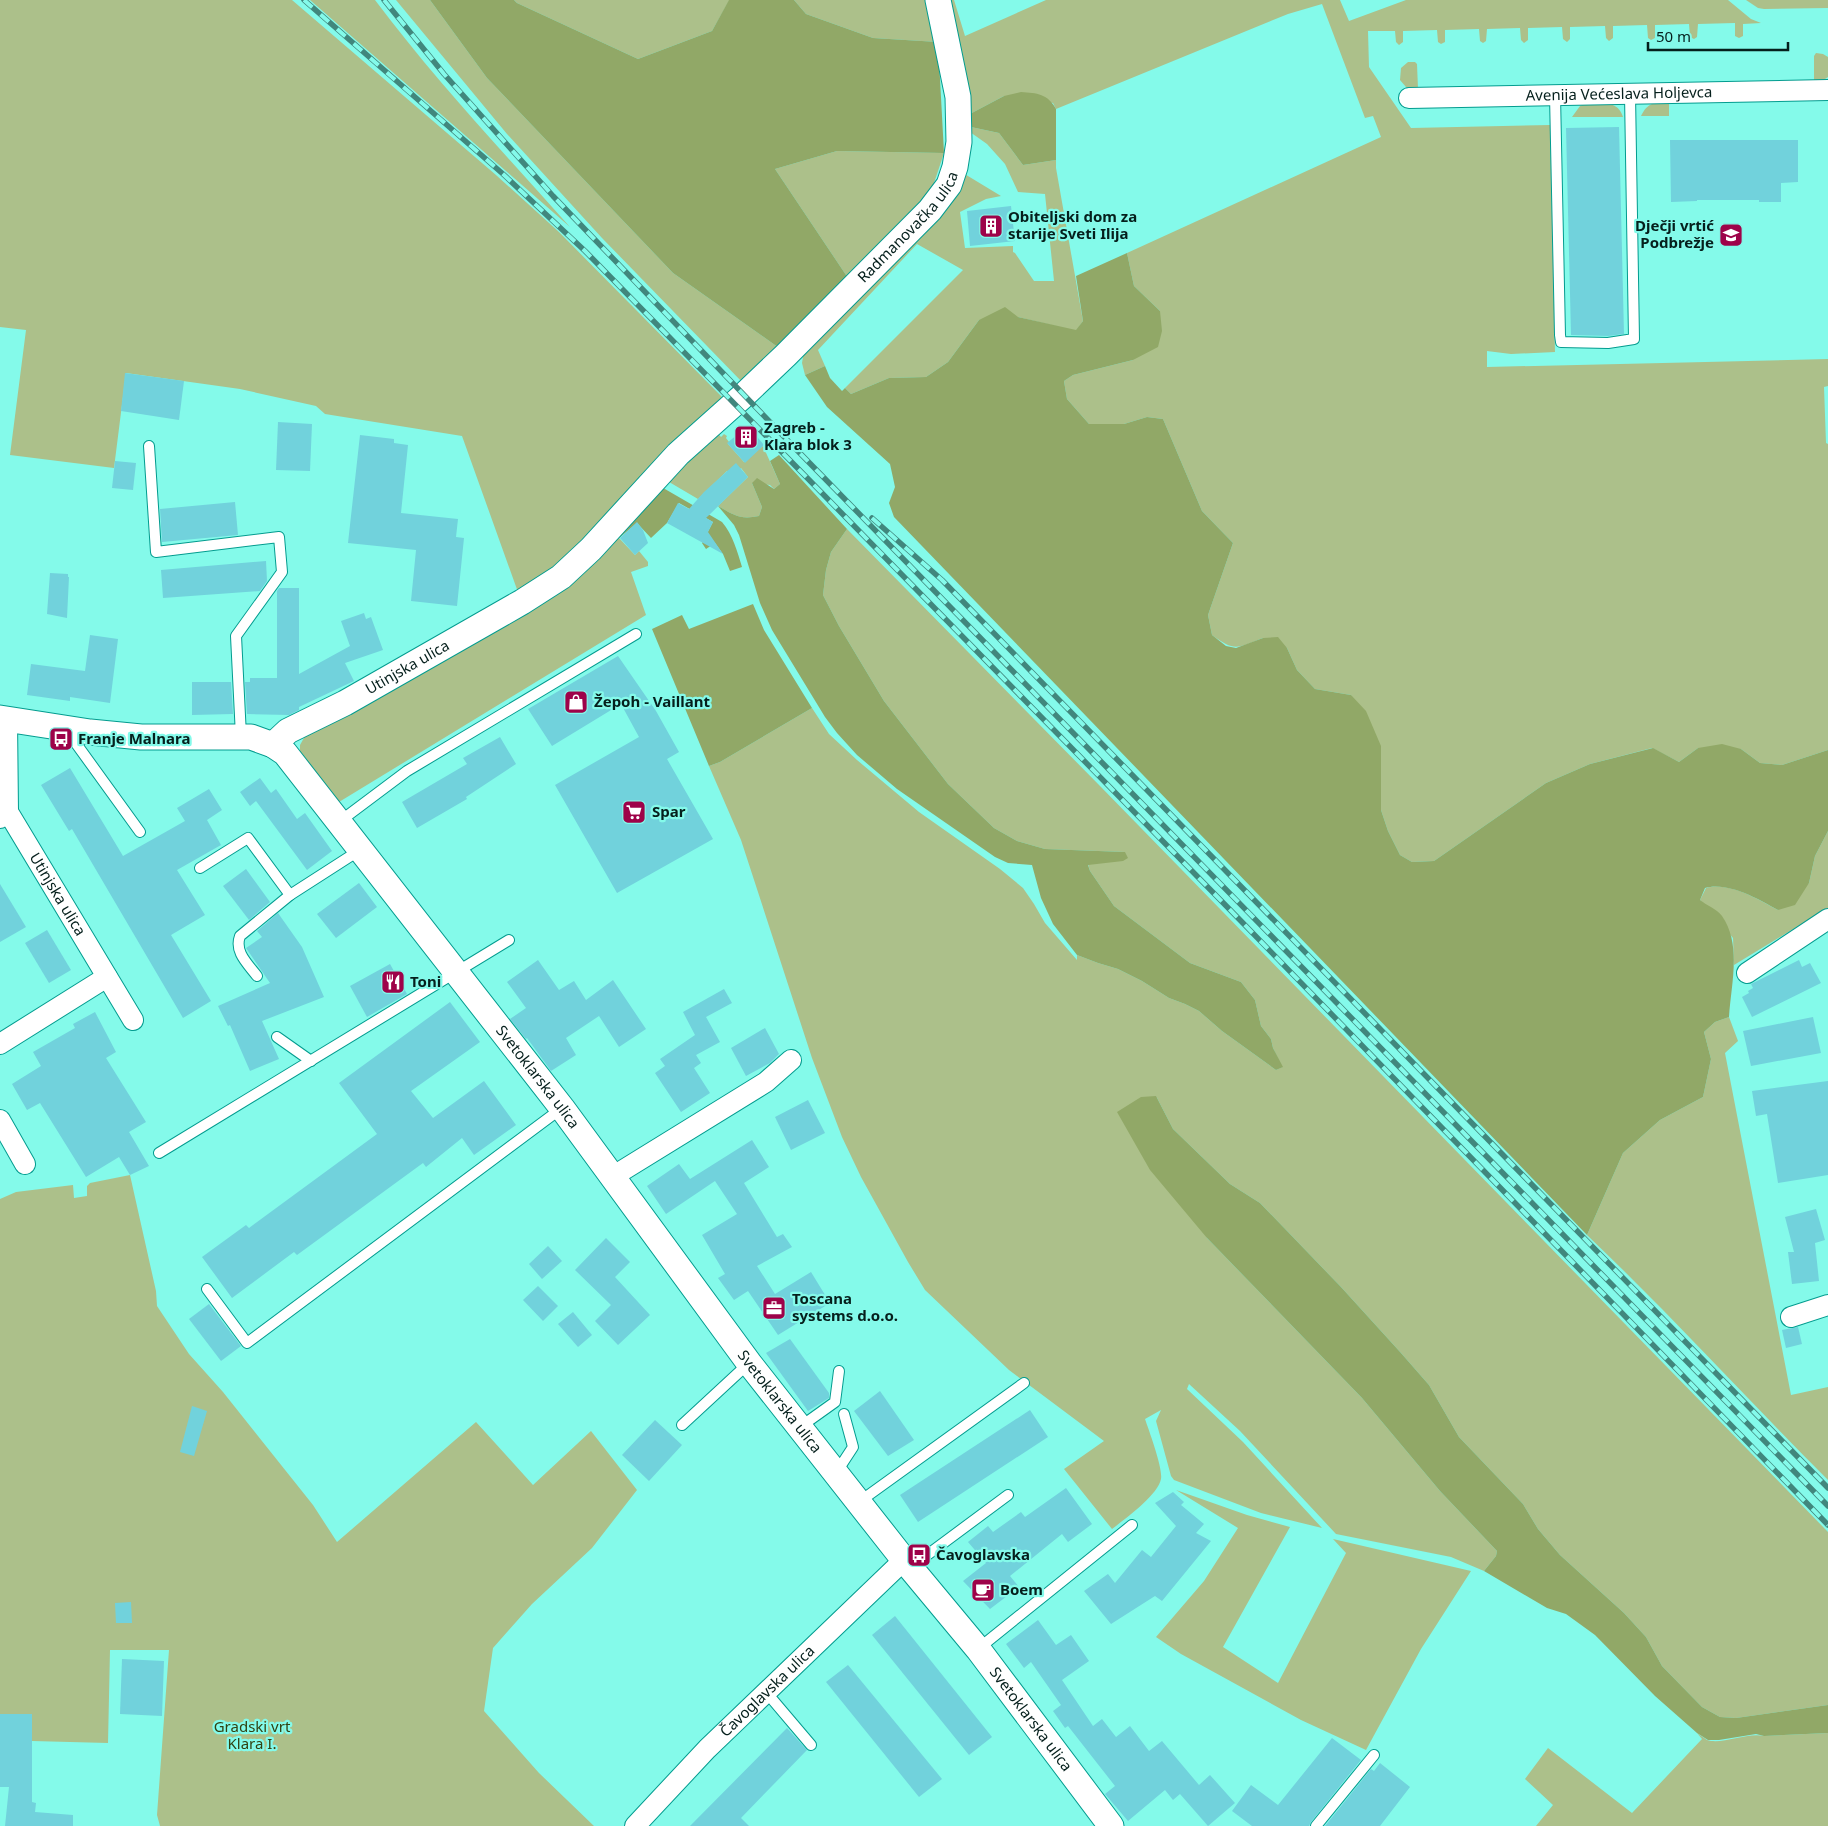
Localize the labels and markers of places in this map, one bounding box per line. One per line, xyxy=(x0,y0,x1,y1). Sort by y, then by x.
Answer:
place label: Obiteljski dom za starije Sveti Ilija xyxy=(1008,206,1137,243)
building icon: Obiteljski dom za starije Sveti Ilija xyxy=(978,213,1004,239)
place label: Dječji vrtić Podbrežje xyxy=(1635,215,1714,252)
school or university icon: Dječji vrtić Podbrežje xyxy=(1718,222,1744,248)
place label: Zagreb - Klara blok 3 xyxy=(764,417,852,454)
building icon: Zagreb - Klara blok 3 xyxy=(733,424,759,450)
shop icon: Žepoh - Vaillant xyxy=(563,689,589,715)
place label: Žepoh - Vaillant xyxy=(594,691,710,711)
bus stop icon: Franje Malnara xyxy=(48,726,74,752)
place label: Franje Malnara xyxy=(78,728,190,748)
supermarket icon: Spar xyxy=(621,799,647,825)
place label: Spar xyxy=(652,801,686,821)
restaurant icon: Toni xyxy=(380,969,406,995)
place label: Toni xyxy=(410,971,441,991)
place label: Toscana systems d.o.o. xyxy=(792,1288,898,1325)
office icon: Toscana systems d.o.o. xyxy=(761,1295,787,1321)
bus stop icon: Čavoglavska xyxy=(906,1542,932,1568)
place label: Čavoglavska xyxy=(936,1544,1030,1564)
cafe icon: Boem xyxy=(970,1577,996,1603)
place label: Boem xyxy=(1000,1579,1043,1599)

